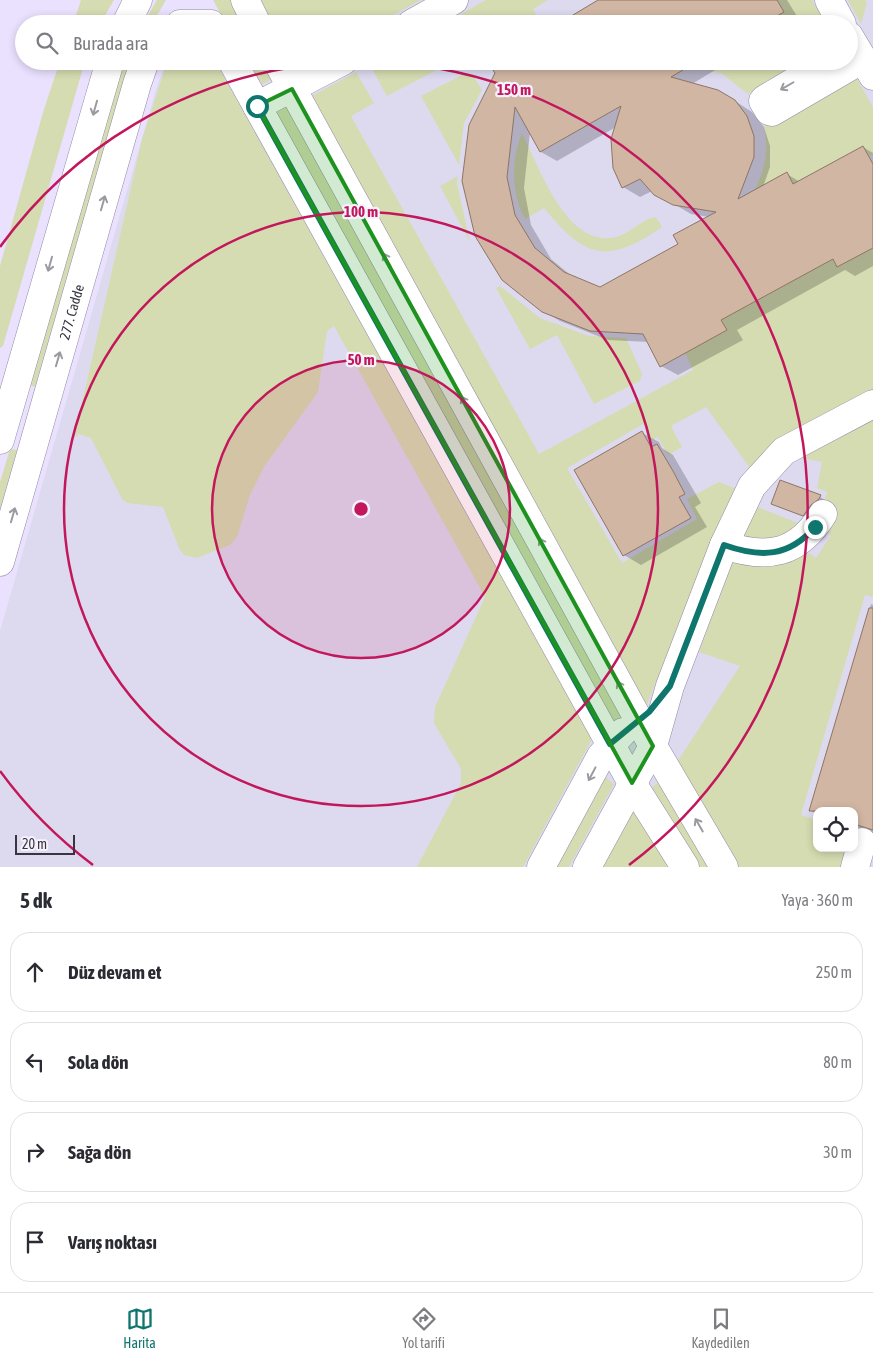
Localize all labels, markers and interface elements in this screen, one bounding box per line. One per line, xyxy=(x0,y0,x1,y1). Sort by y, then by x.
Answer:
search box xyxy=(15,15,858,70)
icon: search xyxy=(33,29,61,57)
text: Burada ara xyxy=(73,32,149,54)
text: 150 m xyxy=(497,81,531,98)
one-way arrow xyxy=(780,81,795,91)
route start xyxy=(246,95,269,118)
one-way arrow xyxy=(90,99,100,115)
one-way arrow xyxy=(98,195,108,211)
text: 100 m xyxy=(344,203,378,220)
one-way arrow xyxy=(381,254,391,268)
one-way arrow xyxy=(45,256,55,272)
street label: 277. Cadde xyxy=(56,283,87,342)
text: 50 m xyxy=(348,351,375,368)
one-way arrow xyxy=(54,352,63,368)
one-way arrow xyxy=(460,396,469,411)
centre of rings xyxy=(352,500,370,518)
one-way arrow xyxy=(9,508,19,524)
route end xyxy=(804,516,827,539)
one-way arrow xyxy=(538,538,548,553)
one-way arrow xyxy=(616,680,626,695)
one-way arrow xyxy=(586,766,596,780)
map controls xyxy=(813,807,858,852)
button: locate xyxy=(813,807,858,852)
one-way arrow xyxy=(694,818,704,832)
scale bar xyxy=(15,832,75,855)
text: 20 m xyxy=(22,836,47,852)
text: 5 dk xyxy=(20,888,52,912)
text: Yaya · 360 m xyxy=(781,891,853,909)
icon: ahead xyxy=(21,958,49,986)
text: Düz devam et xyxy=(68,961,162,983)
text: 250 m xyxy=(816,963,852,981)
icon: left xyxy=(21,1048,49,1076)
text: Sola dön xyxy=(68,1051,129,1073)
text: 80 m xyxy=(823,1053,852,1071)
icon: right xyxy=(21,1138,49,1166)
text: Sağa dön xyxy=(68,1141,131,1163)
text: 30 m xyxy=(823,1143,852,1161)
icon: arrive xyxy=(21,1228,49,1256)
text: Varış noktası xyxy=(68,1231,157,1253)
tab: Harita xyxy=(123,1305,156,1351)
tab: Yol tarifi xyxy=(402,1305,445,1351)
tab: Kaydedilen xyxy=(691,1305,750,1351)

